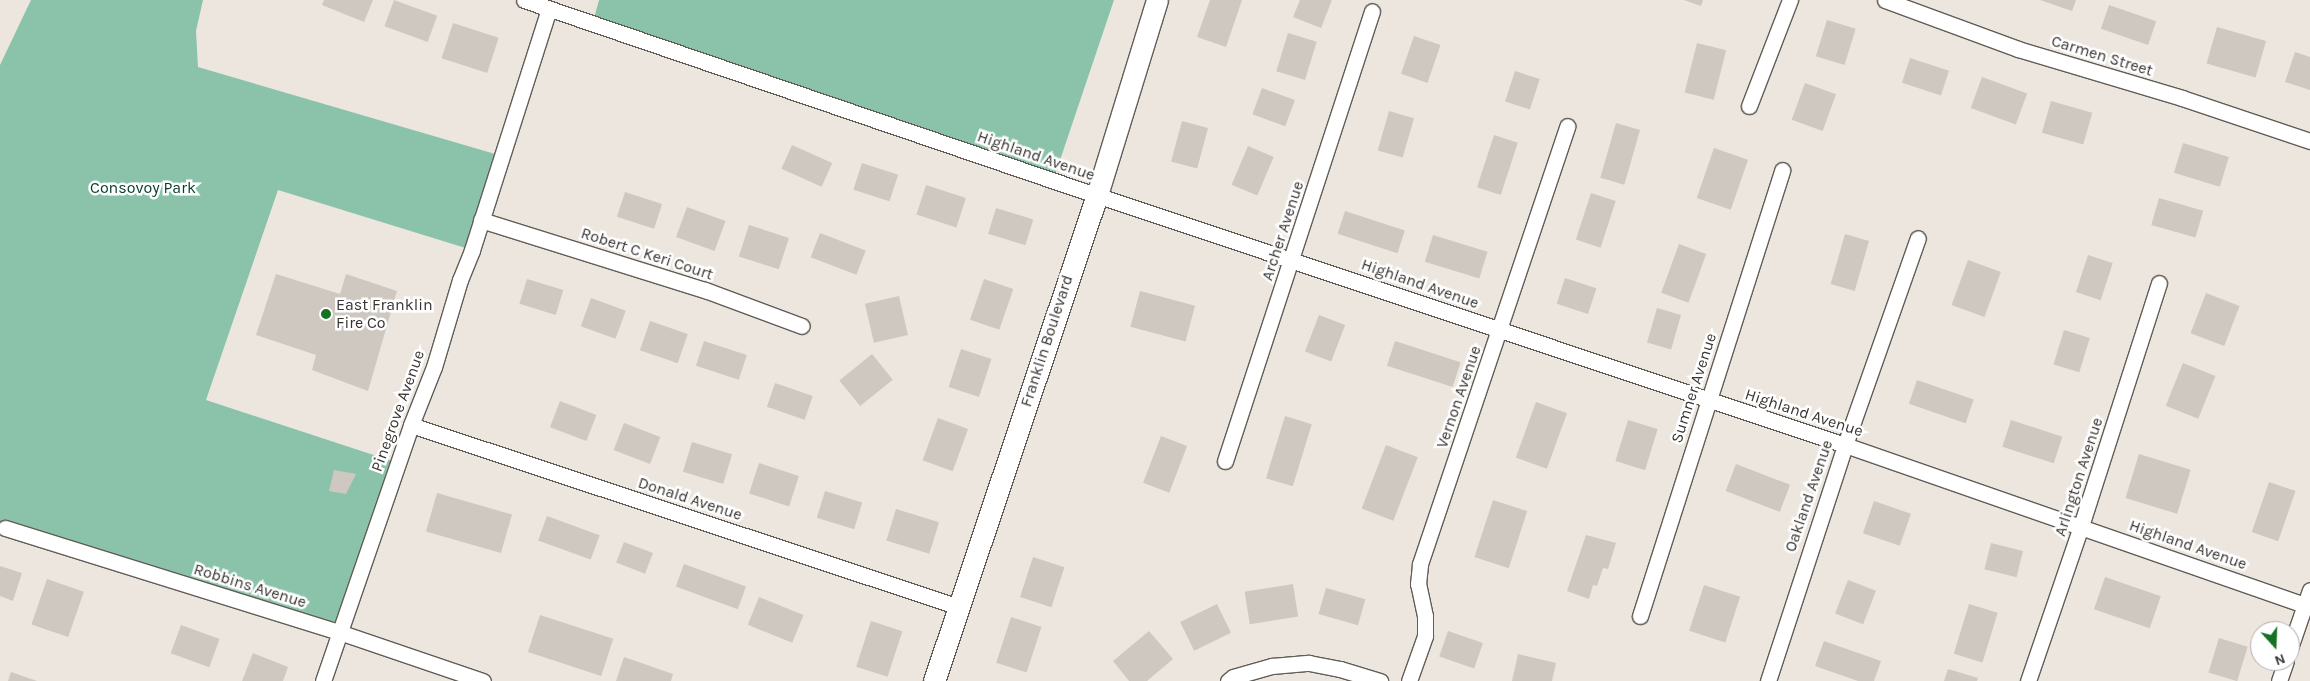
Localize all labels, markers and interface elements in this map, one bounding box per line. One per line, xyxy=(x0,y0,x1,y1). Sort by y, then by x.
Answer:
street label: Carmen Street xyxy=(2049,31,2155,81)
street label: Highland Avenue xyxy=(975,127,1097,185)
park label: Consovoy Park xyxy=(90,178,196,198)
street label: Archer Avenue xyxy=(1258,179,1308,283)
street label: Robert C Keri Court xyxy=(579,224,715,284)
street label: Highland Avenue xyxy=(1359,255,1481,313)
street label: Franklin Boulevard xyxy=(1017,273,1077,409)
place label: East Franklin Fire Co xyxy=(336,295,433,333)
marker: East Franklin Fire Co xyxy=(320,308,332,320)
street label: Sumner Avenue xyxy=(1667,331,1721,445)
street label: Vernon Avenue xyxy=(1433,343,1485,451)
street label: Pinegrove Avenue xyxy=(367,348,429,474)
street label: Highland Avenue xyxy=(1743,385,1865,441)
street label: Arlington Avenue xyxy=(2051,415,2107,539)
street label: Oakland Avenue xyxy=(1781,438,1837,554)
street label: Donald Avenue xyxy=(636,473,744,525)
street label: Highland Avenue xyxy=(2127,516,2249,574)
street label: Robbins Avenue xyxy=(191,560,309,612)
north arrow xyxy=(2250,621,2300,671)
text: N xyxy=(2272,650,2288,669)

